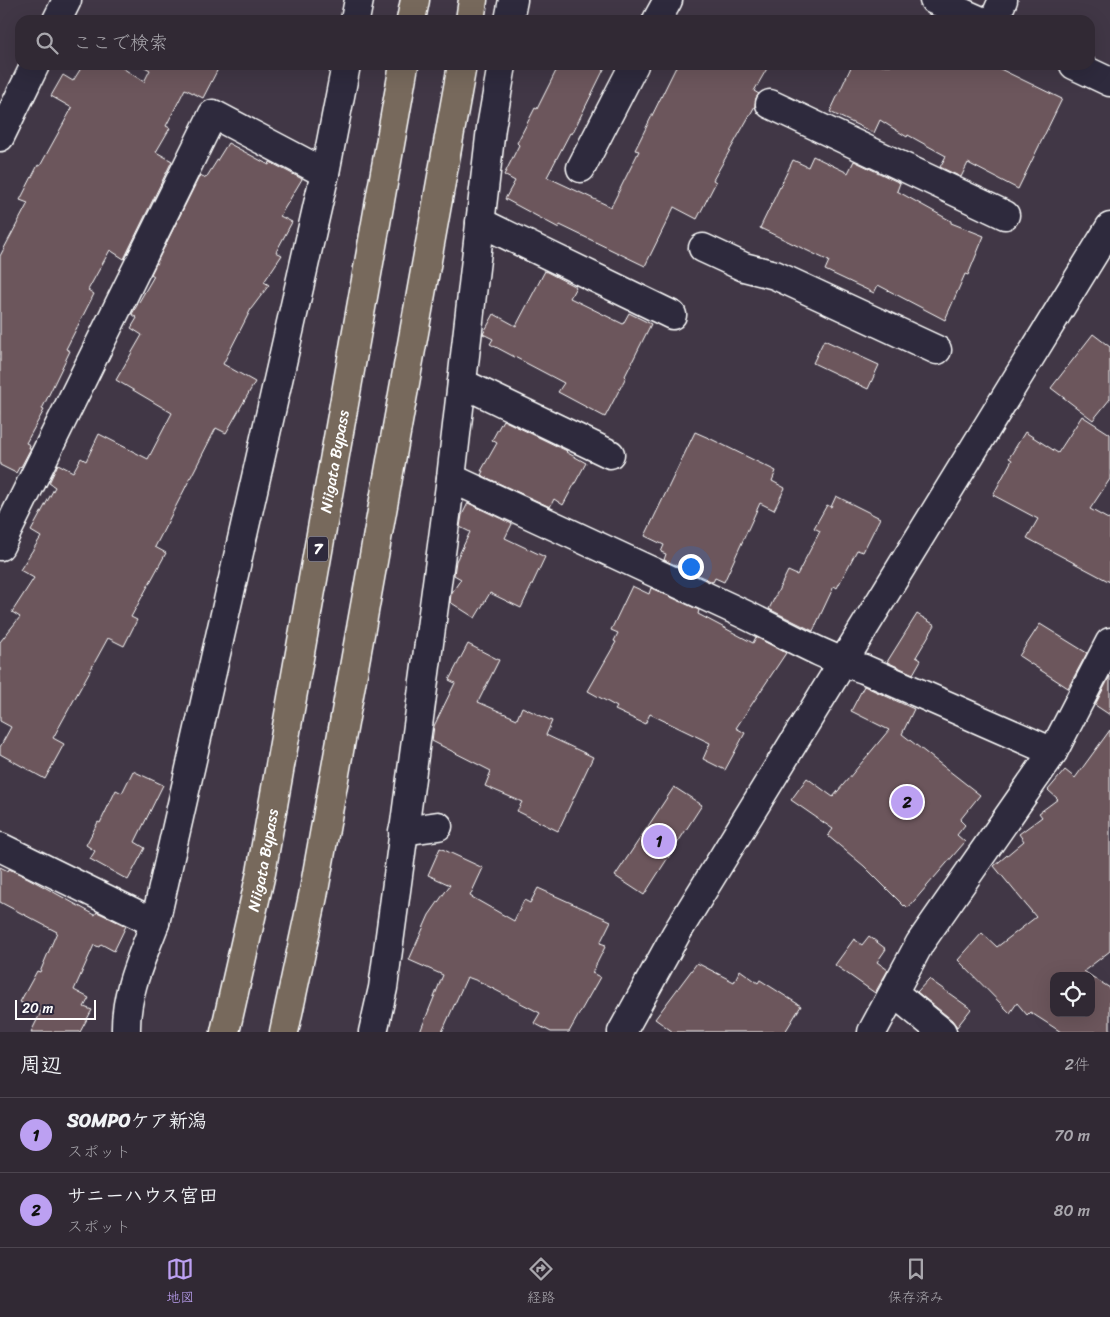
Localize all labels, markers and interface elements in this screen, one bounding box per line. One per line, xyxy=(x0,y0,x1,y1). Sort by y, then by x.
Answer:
search box xyxy=(15,15,1095,70)
text: ここで検索 xyxy=(73,26,168,59)
icon: search xyxy=(33,29,61,57)
street label: Niigata Bypass xyxy=(311,407,358,515)
road number: 7 xyxy=(308,536,328,562)
your location xyxy=(678,554,704,580)
pin: 2 xyxy=(891,783,923,821)
street label: Niigata Bypass xyxy=(239,806,287,914)
pin: 1 xyxy=(643,822,675,860)
map controls xyxy=(1050,972,1095,1017)
button: locate xyxy=(1050,972,1095,1017)
text: 20 m xyxy=(22,996,53,1021)
scale bar xyxy=(15,997,96,1020)
text: 周辺 xyxy=(20,1046,62,1084)
text: 2件 xyxy=(1065,1050,1090,1079)
text: SOMPOケア新潟 xyxy=(67,1104,207,1137)
text: 1 xyxy=(33,1121,39,1150)
text: 70 m xyxy=(1054,1121,1090,1150)
text: スポット xyxy=(67,1137,131,1166)
text: サニーハウス宮田 xyxy=(67,1179,218,1212)
text: 2 xyxy=(31,1196,41,1225)
text: 80 m xyxy=(1054,1196,1090,1225)
text: スポット xyxy=(67,1212,131,1241)
tab: 地図 xyxy=(166,1255,194,1310)
tab: 経路 xyxy=(527,1255,555,1310)
tab: 保存済み xyxy=(888,1255,944,1310)

